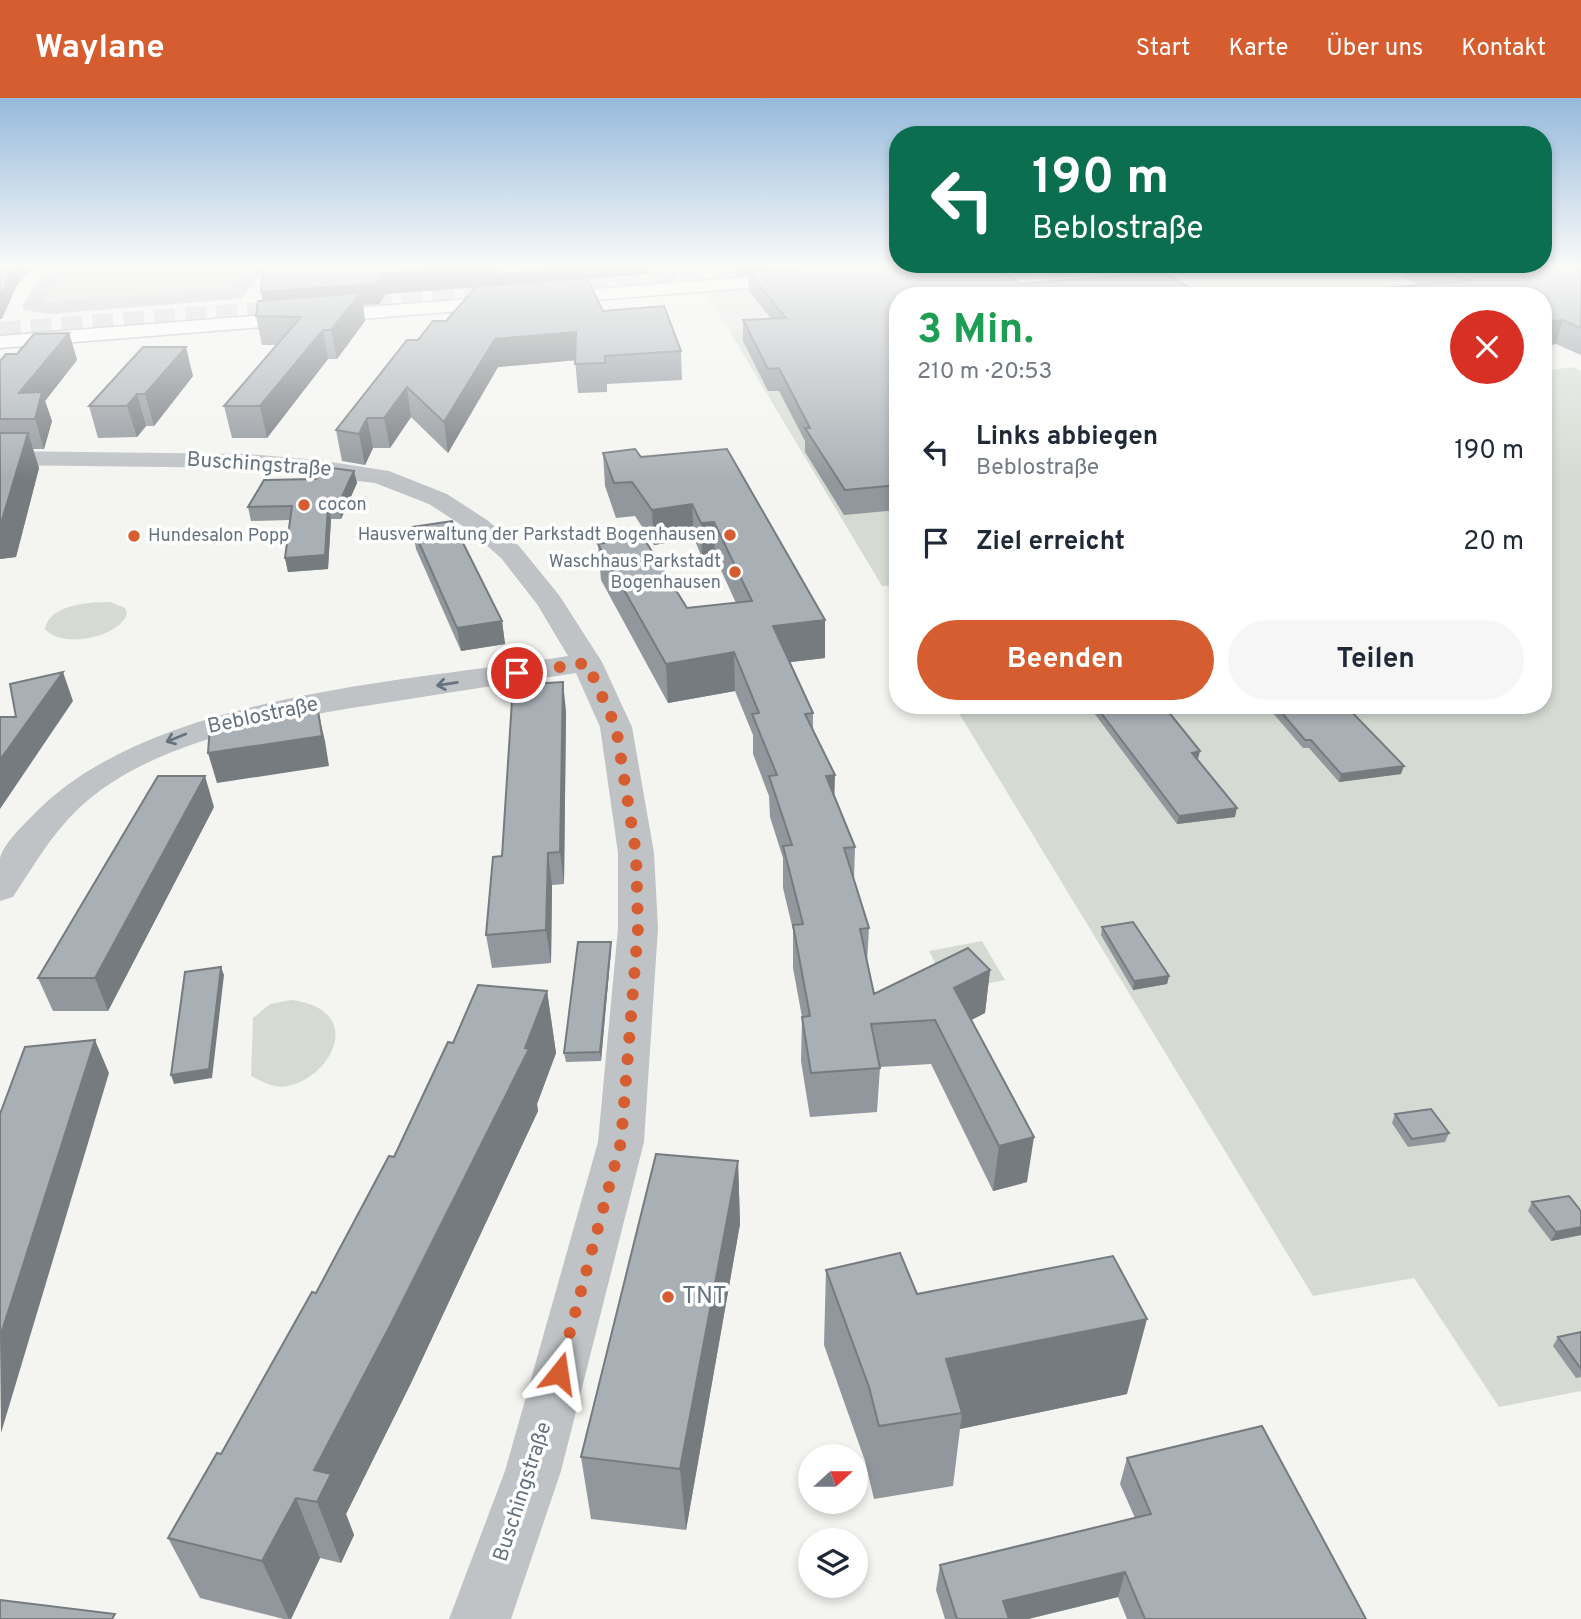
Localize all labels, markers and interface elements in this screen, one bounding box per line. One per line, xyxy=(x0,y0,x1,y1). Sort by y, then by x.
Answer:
text: Waylane xyxy=(35,28,165,70)
text: Start xyxy=(1136,34,1190,64)
text: Karte xyxy=(1228,34,1288,64)
text: Über uns xyxy=(1326,34,1423,64)
text: Kontakt xyxy=(1461,34,1546,64)
text: 190 m xyxy=(1032,149,1169,211)
icon: left xyxy=(917,154,1008,245)
text: Beblostraße xyxy=(1032,210,1203,250)
text: 3 Min. xyxy=(917,305,1034,358)
button: close xyxy=(1450,310,1524,384)
text: 210 m · 20:53 xyxy=(917,358,1052,387)
text: Links abbiegen xyxy=(976,421,1158,454)
icon: left xyxy=(917,433,955,471)
text: 190 m xyxy=(1454,435,1524,468)
street label: Buschingstraße xyxy=(186,446,332,484)
text: Beblostraße xyxy=(976,454,1099,483)
place label: cocon xyxy=(318,494,367,517)
marker: cocon xyxy=(296,497,312,513)
place label: Hausverwaltung der Parkstadt Bogenhausen xyxy=(358,524,716,547)
icon: arrive xyxy=(917,524,955,562)
place label: Hundesalon Popp xyxy=(148,525,289,548)
text: Ziel erreicht xyxy=(976,526,1125,559)
text: 20 m xyxy=(1463,526,1524,559)
marker: Hausverwaltung der Parkstadt Bogenhausen xyxy=(722,527,738,543)
marker: Hundesalon Popp xyxy=(126,528,142,544)
place label: Waschhaus Parkstadt Bogenhausen xyxy=(549,551,721,595)
marker: Waschhaus Parkstadt Bogenhausen xyxy=(727,564,743,580)
button: Beenden xyxy=(917,620,1214,700)
button: Teilen xyxy=(1228,620,1524,700)
pin xyxy=(487,643,547,703)
icon: arrive xyxy=(498,654,536,692)
one-way arrow xyxy=(436,678,459,691)
street label: Beblostraße xyxy=(205,691,321,741)
one-way arrow xyxy=(166,732,188,745)
place label: TNT xyxy=(682,1282,727,1312)
marker: TNT xyxy=(660,1289,676,1305)
position arrow xyxy=(522,1336,596,1410)
street label: Buschingstraße xyxy=(488,1419,558,1565)
north arrow xyxy=(798,1444,868,1514)
map controls xyxy=(798,1444,868,1598)
button: layers xyxy=(798,1528,868,1598)

